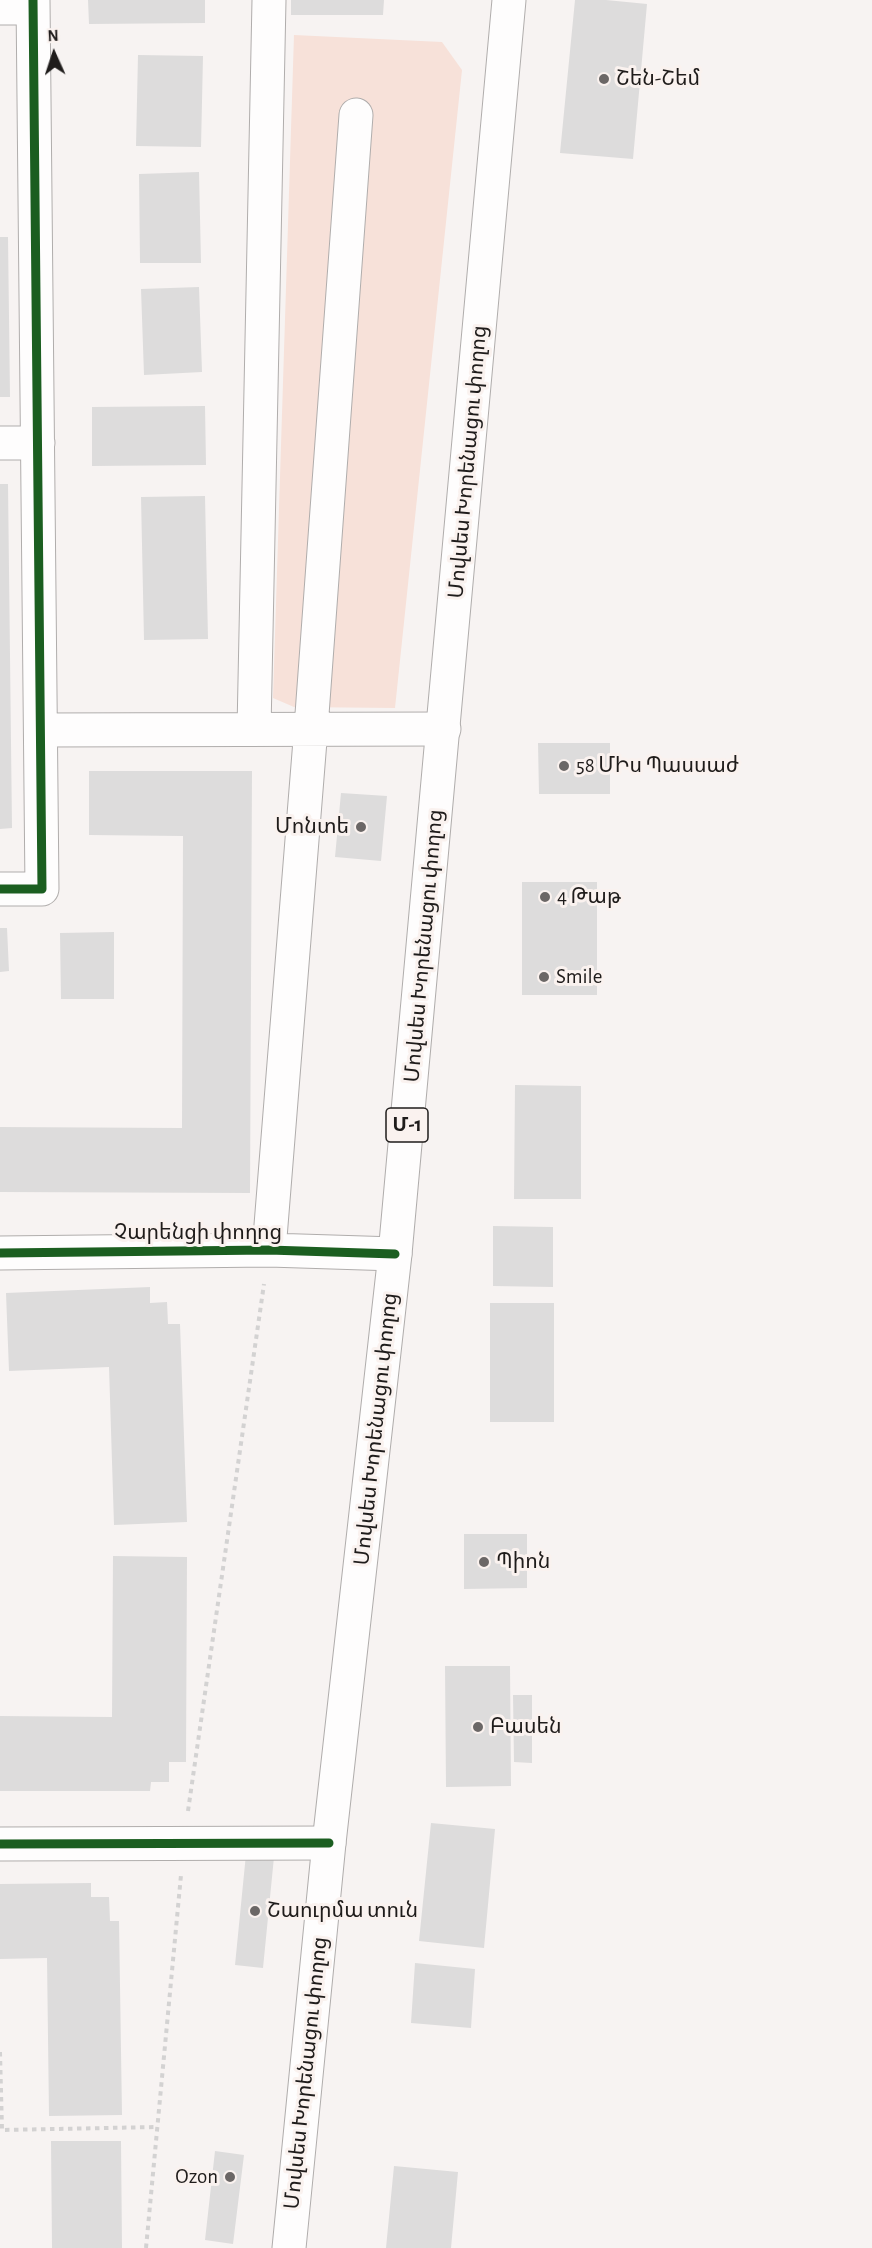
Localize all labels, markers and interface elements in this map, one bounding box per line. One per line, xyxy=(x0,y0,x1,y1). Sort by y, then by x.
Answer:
north arrow xyxy=(24,24,84,84)
text: N xyxy=(47,28,59,44)
place label: Շեն-Շեմ xyxy=(616,66,700,92)
marker: Շեն-Շեմ xyxy=(597,72,611,86)
street label: Մովսես Խորենացու փողոց xyxy=(444,324,492,600)
place label: 58 ՄԻս Պասսաժ xyxy=(576,753,739,779)
marker: 58 ՄԻս Պասսաժ xyxy=(557,759,571,773)
street label: Մովսես Խորենացու փողոց xyxy=(400,808,448,1084)
place label: Մոնտե xyxy=(275,814,349,840)
marker: Մոնտե xyxy=(354,820,368,834)
place label: 4 Թաթ xyxy=(557,884,621,910)
marker: 4 Թաթ xyxy=(538,890,552,904)
place label: Smile xyxy=(556,964,602,990)
marker: Smile xyxy=(537,970,551,984)
road number: Մ-1 xyxy=(386,1108,428,1142)
street label: Չարենցի փողոց xyxy=(114,1220,282,1246)
street label: Մովսես Խորենացու փողոց xyxy=(349,1291,403,1567)
place label: Պիոն xyxy=(496,1549,550,1575)
marker: Պիոն xyxy=(477,1555,491,1569)
place label: Բասեն xyxy=(490,1714,562,1740)
marker: Բասեն xyxy=(471,1720,485,1734)
place label: Շաուրմա տուն xyxy=(267,1898,418,1924)
marker: Շաուրմա տուն xyxy=(248,1904,262,1918)
street label: Մովսես Խորենացու փողոց xyxy=(279,1935,333,2211)
place label: Ozon xyxy=(175,2164,218,2190)
marker: Ozon xyxy=(223,2170,237,2184)

